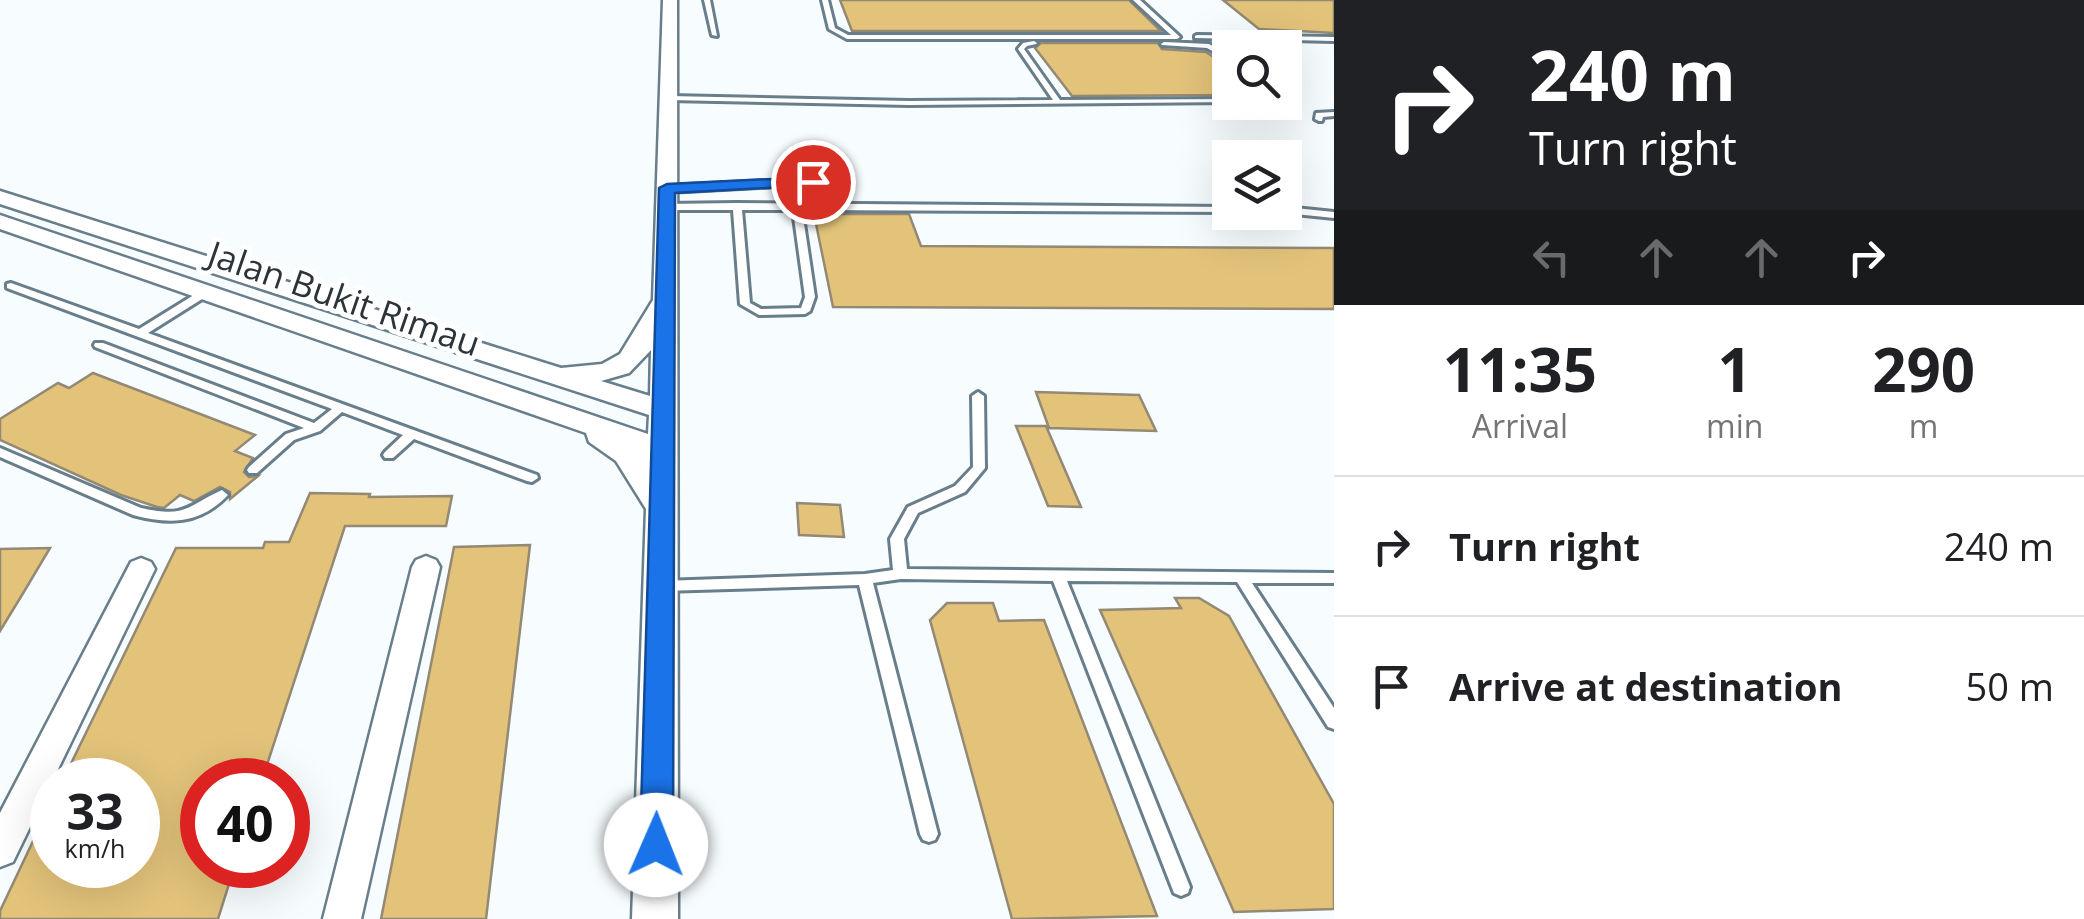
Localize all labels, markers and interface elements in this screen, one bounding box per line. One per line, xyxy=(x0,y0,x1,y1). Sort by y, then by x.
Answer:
text: 240 m xyxy=(1529,26,1736,122)
map controls xyxy=(1212,30,1302,230)
button: search xyxy=(1212,30,1302,120)
icon: right xyxy=(1364,40,1494,170)
text: Turn right xyxy=(1529,117,1737,178)
pin xyxy=(771,140,856,225)
button: layers xyxy=(1212,140,1302,230)
icon: arrive xyxy=(786,155,841,210)
street label: Jalan Bukit Rimau xyxy=(200,228,487,366)
icon: left xyxy=(1524,230,1579,285)
icon: ahead xyxy=(1629,230,1684,285)
icon: ahead xyxy=(1734,230,1789,285)
icon: right xyxy=(1839,230,1894,285)
text: 11:35 xyxy=(1443,328,1597,410)
text: 1 xyxy=(1718,328,1752,410)
text: 290 xyxy=(1872,328,1975,410)
text: Arrival xyxy=(1472,404,1568,447)
text: min xyxy=(1706,404,1763,447)
text: m xyxy=(1909,404,1938,447)
icon: right xyxy=(1364,519,1419,574)
text: Turn right xyxy=(1449,520,1640,572)
text: 240 m xyxy=(1944,520,2054,572)
icon: arrive xyxy=(1364,659,1419,714)
text: Arrive at destination xyxy=(1449,660,1843,712)
text: 50 m xyxy=(1965,660,2054,712)
speed limit sign: 40 xyxy=(180,758,310,888)
text: 33 xyxy=(66,777,124,845)
position arrow xyxy=(604,793,708,897)
text: km/h xyxy=(65,831,125,865)

